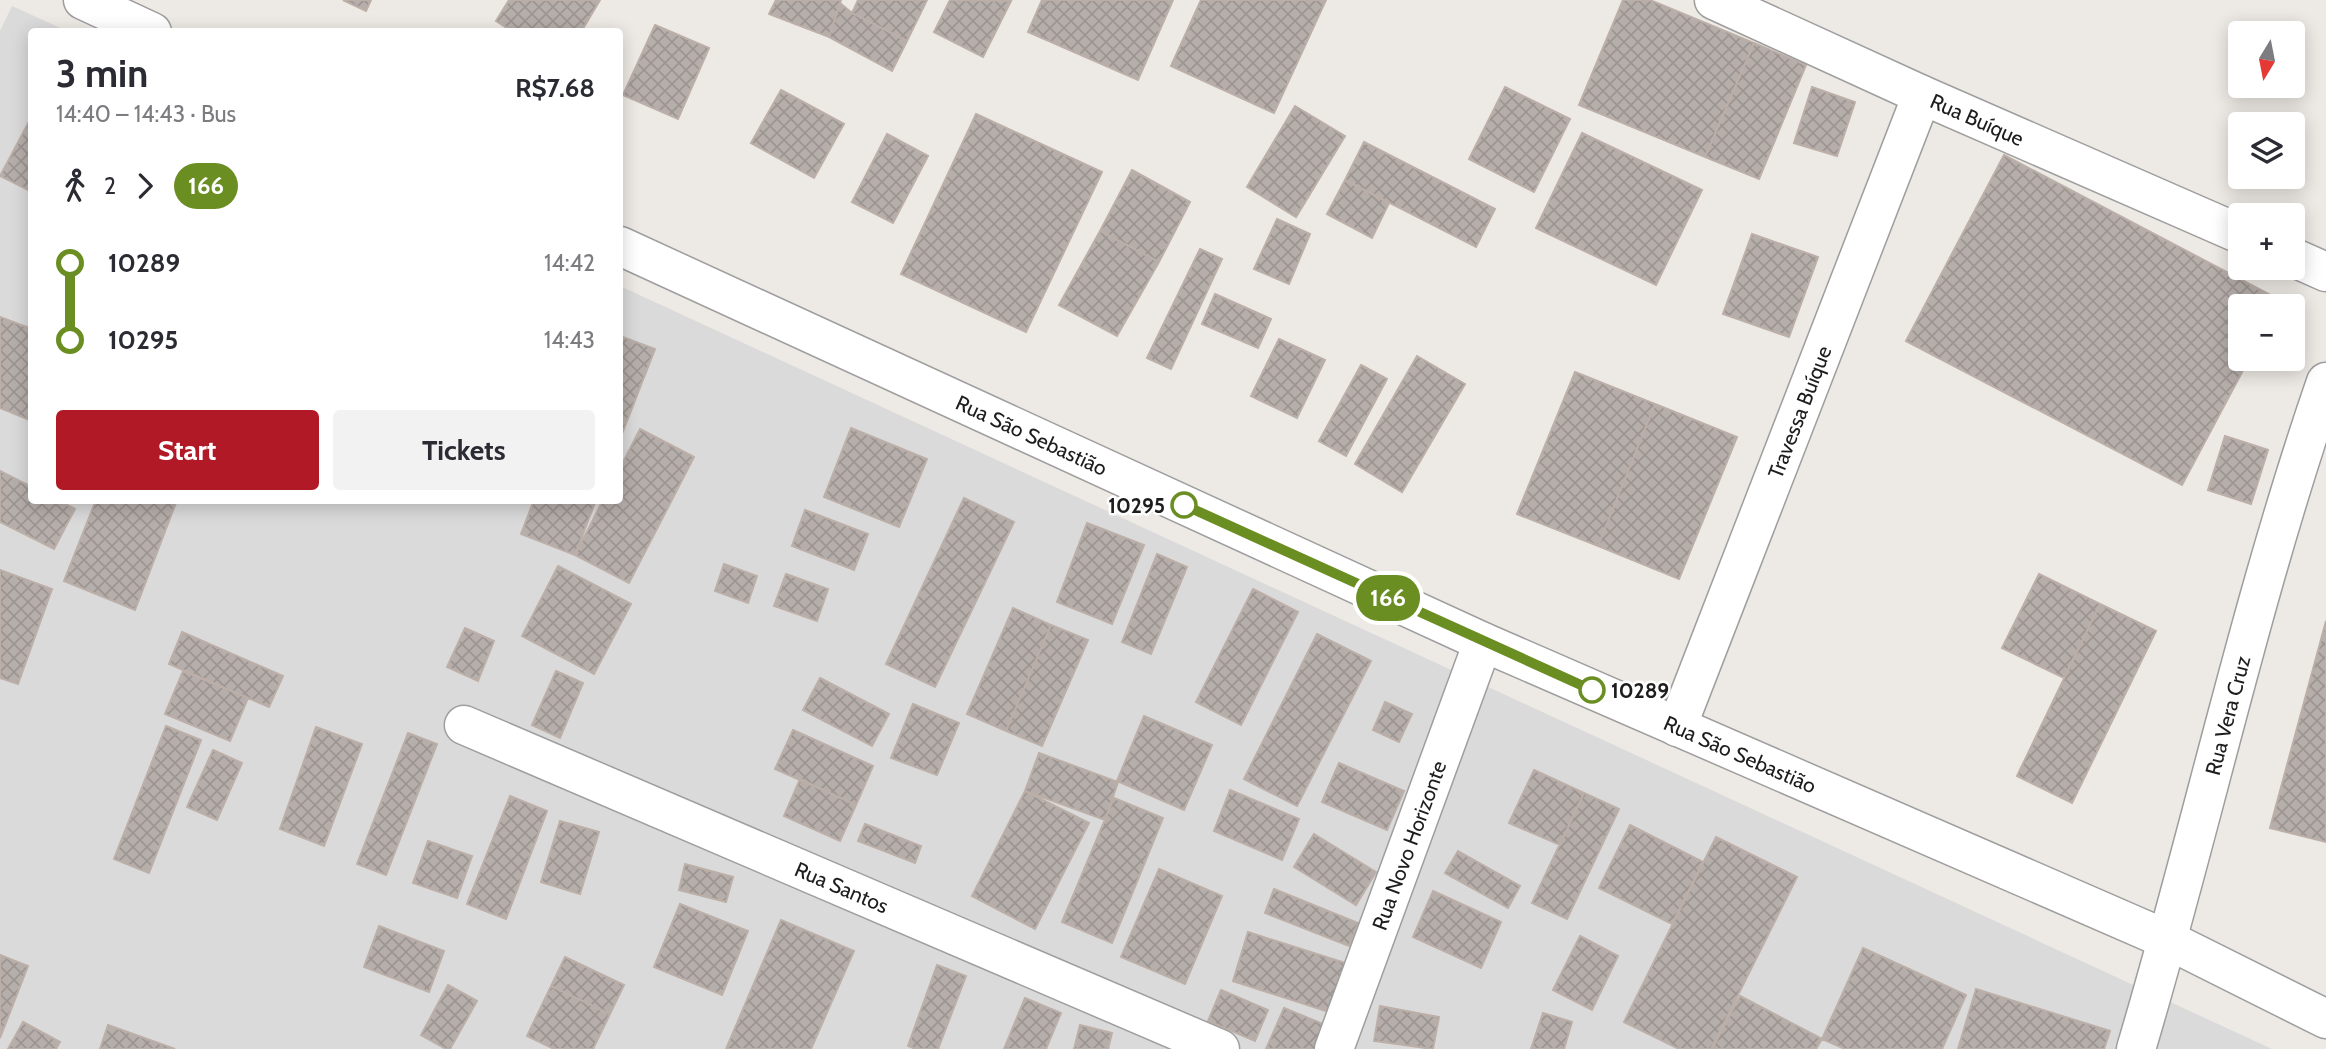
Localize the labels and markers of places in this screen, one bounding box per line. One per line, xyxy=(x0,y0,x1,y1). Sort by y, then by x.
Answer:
marker: 10295 xyxy=(1171,492,1197,518)
place label: 10295 xyxy=(1108,493,1165,518)
marker: 10289 xyxy=(1579,677,1605,703)
place label: 10289 xyxy=(1611,678,1669,703)

